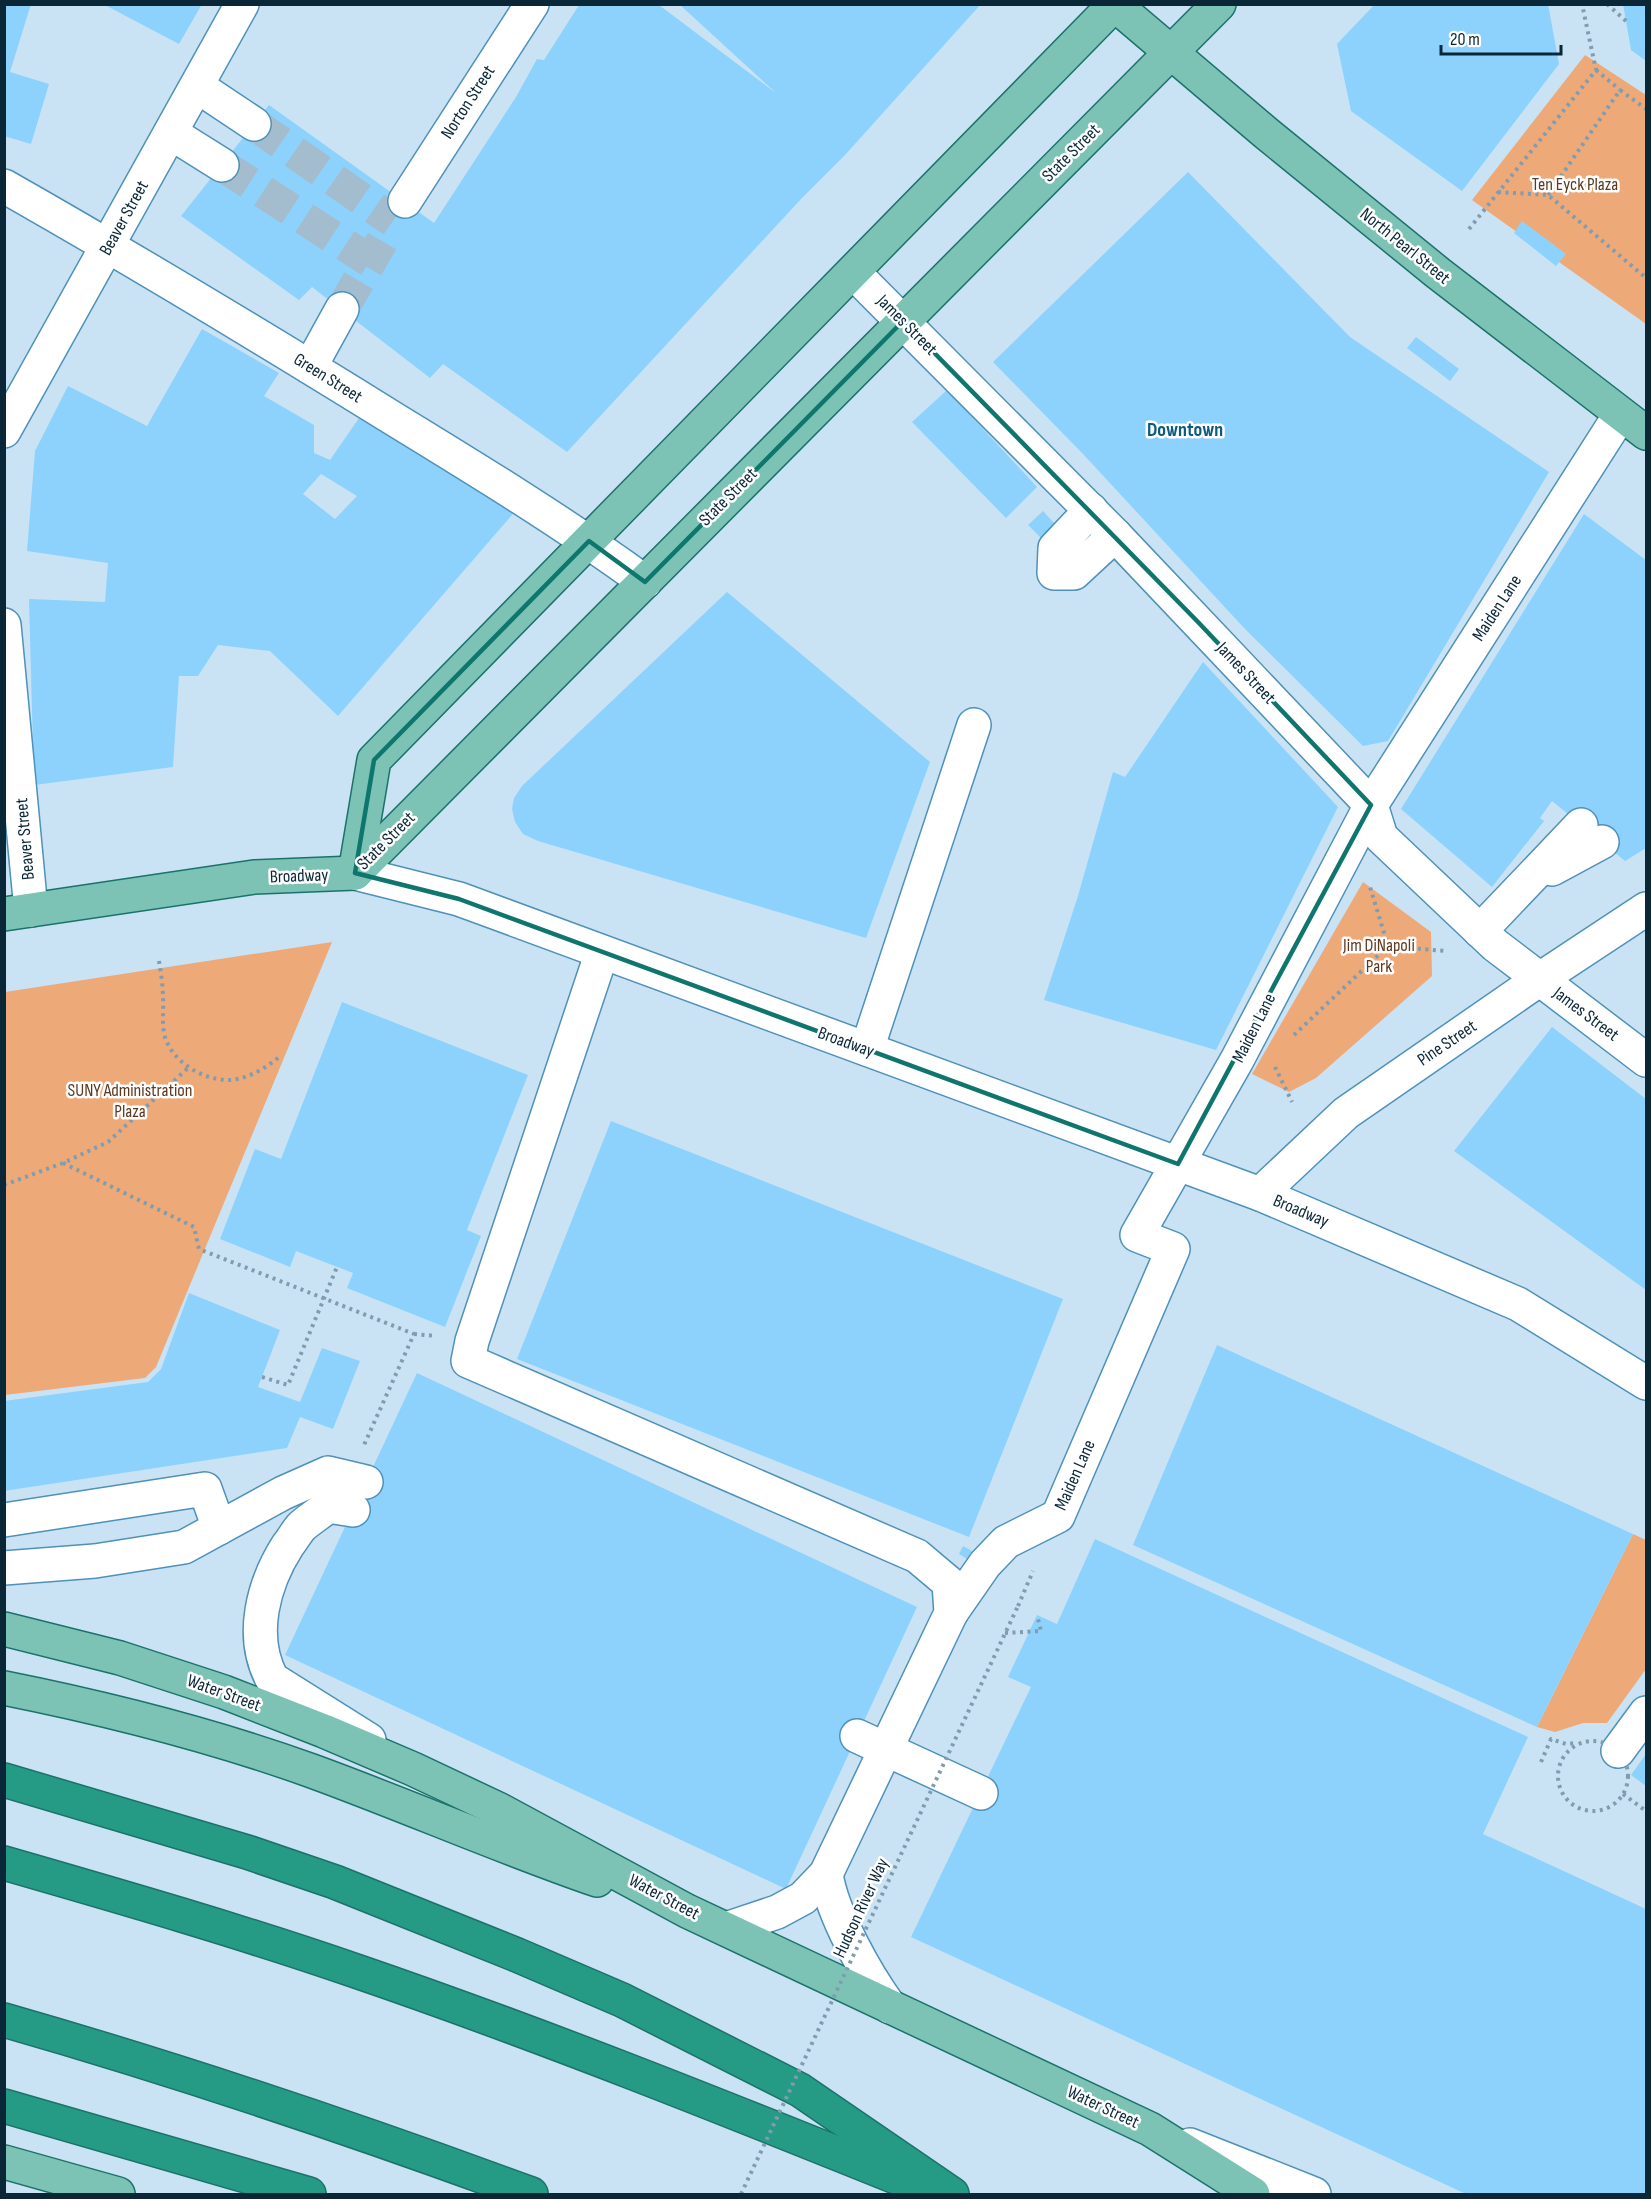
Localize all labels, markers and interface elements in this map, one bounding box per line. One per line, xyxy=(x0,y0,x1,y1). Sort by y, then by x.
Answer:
scale bar xyxy=(1441,18,1561,56)
text: 20 m xyxy=(1450,29,1480,50)
street label: Norton Street xyxy=(436,61,500,143)
street label: State Street xyxy=(1038,119,1105,186)
park label: Ten Eyck Plaza xyxy=(1532,174,1618,195)
street label: Beaver Street xyxy=(95,177,153,259)
street label: North Pearl Street xyxy=(1356,203,1454,289)
street label: James Street xyxy=(872,290,942,360)
street label: Green Street xyxy=(290,349,367,408)
district label: Downtown xyxy=(1147,418,1223,442)
street label: State Street xyxy=(695,463,762,530)
street label: Maiden Lane xyxy=(1468,571,1526,645)
street label: James Street xyxy=(1211,637,1280,709)
street label: Beaver Street xyxy=(11,797,39,881)
street label: State Street xyxy=(353,807,420,874)
street label: Broadway xyxy=(269,864,329,888)
park label: Jim DiNapoli Park xyxy=(1342,935,1415,977)
street label: James Street xyxy=(1548,982,1623,1046)
street label: Maiden Lane xyxy=(1228,990,1280,1066)
street label: Pine Street xyxy=(1413,1015,1481,1070)
street label: Broadway xyxy=(815,1022,877,1062)
park label: SUNY Administration Plaza xyxy=(68,1080,192,1122)
street label: Broadway xyxy=(1270,1190,1332,1232)
street label: Maiden Lane xyxy=(1050,1437,1100,1513)
street label: Water Street xyxy=(184,1670,264,1716)
street label: Hudson River Way xyxy=(829,1855,893,1961)
street label: Water Street xyxy=(625,1870,703,1925)
street label: Water Street xyxy=(1064,2081,1143,2133)

